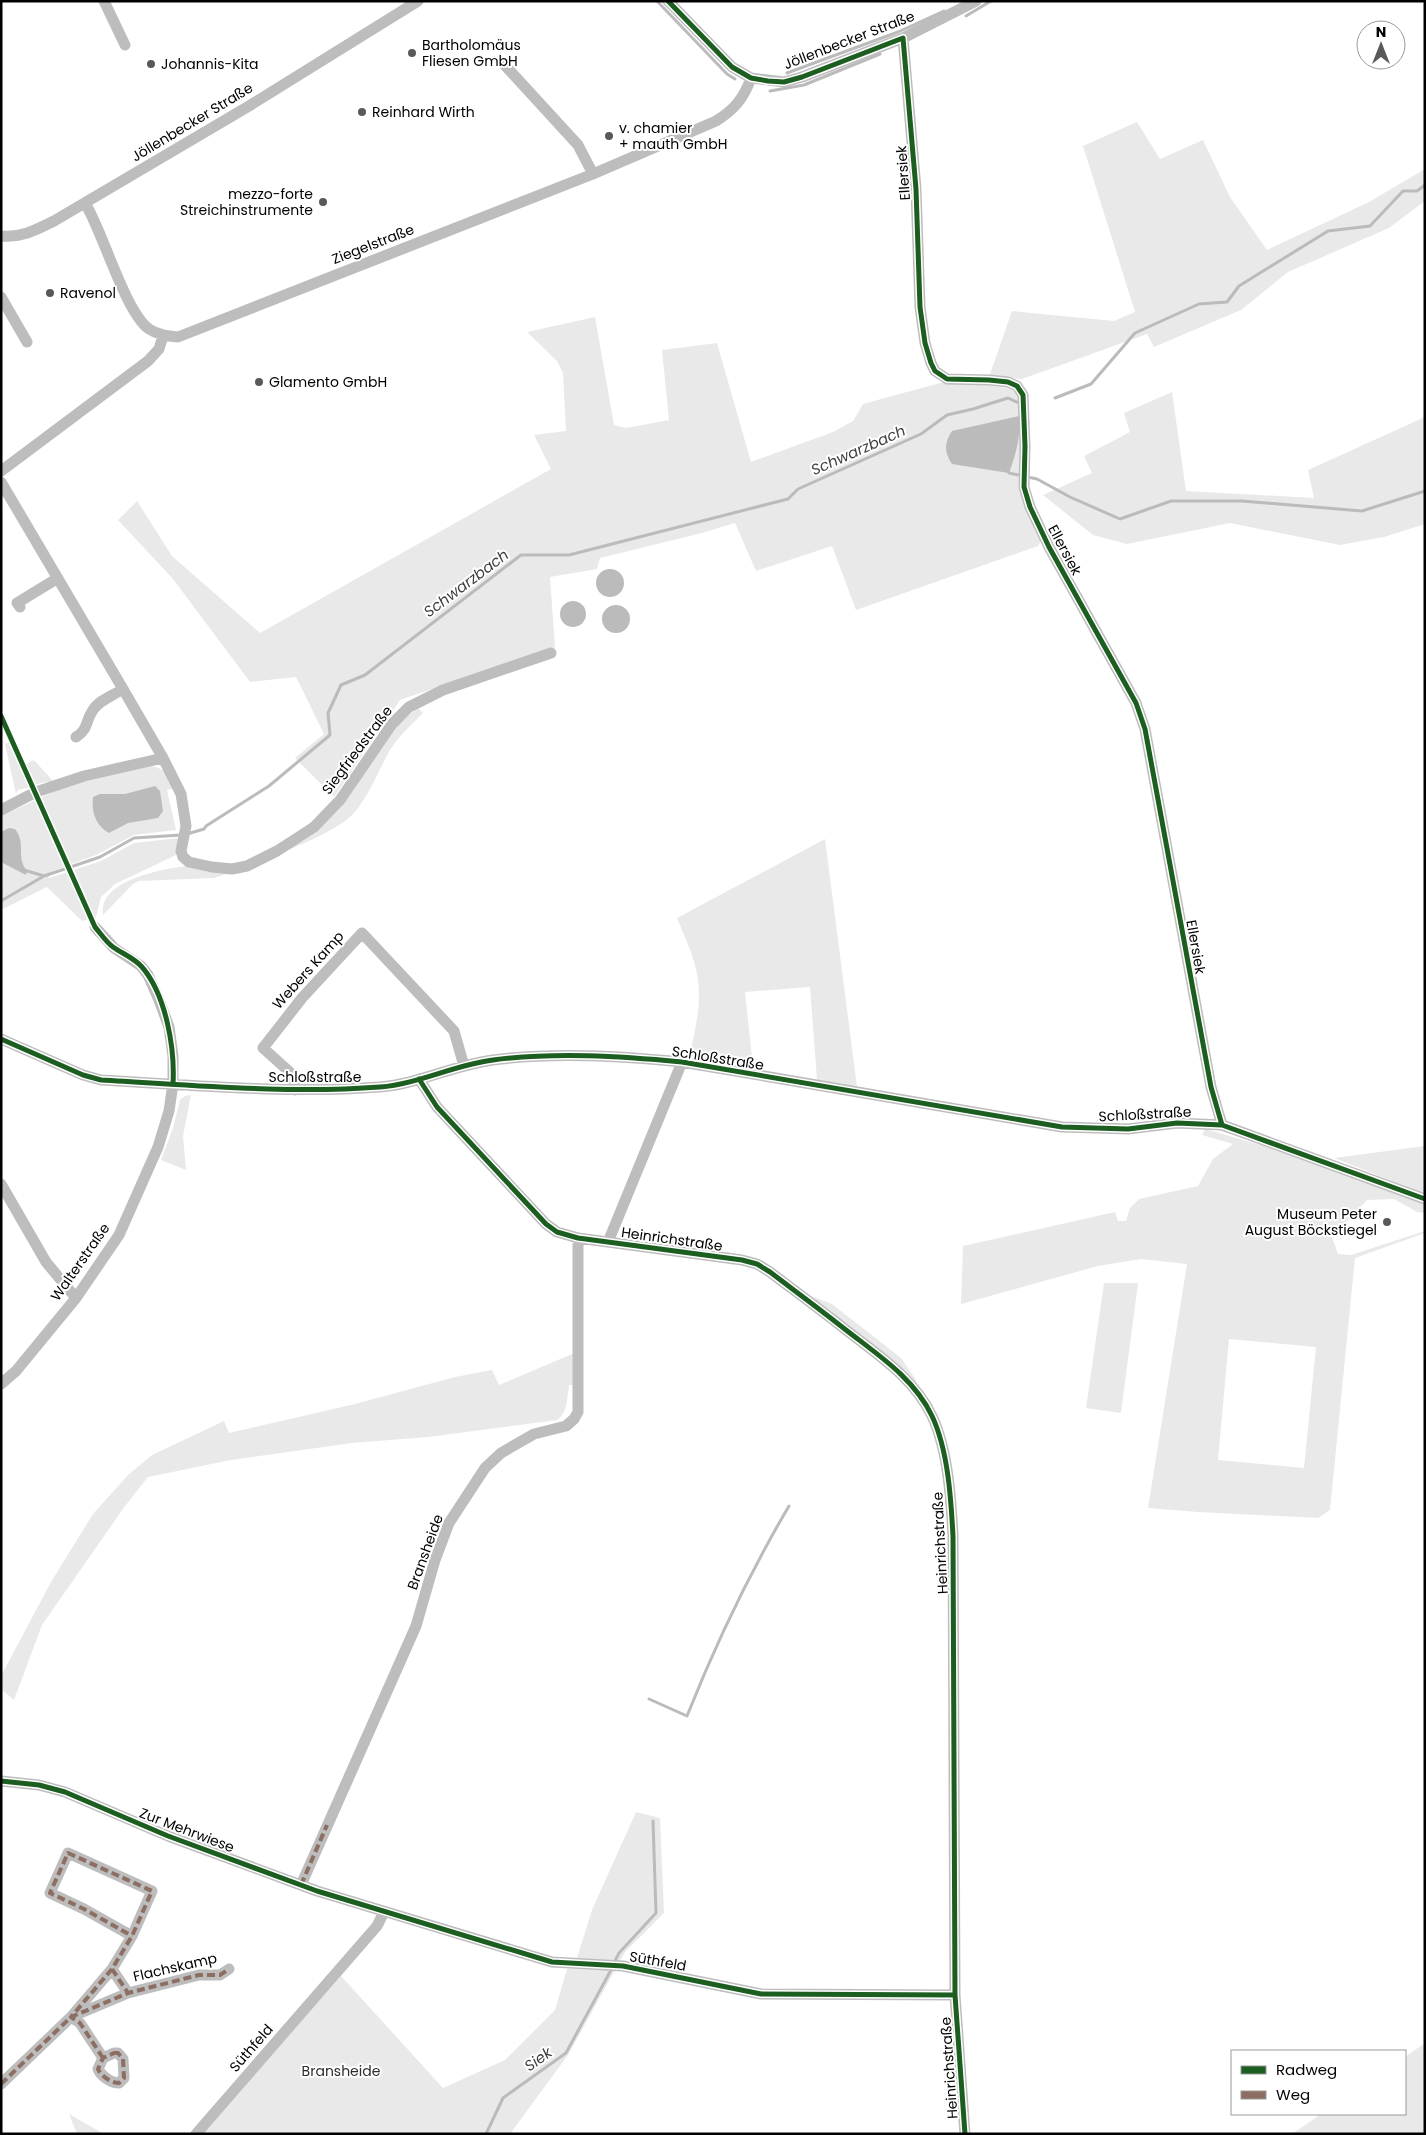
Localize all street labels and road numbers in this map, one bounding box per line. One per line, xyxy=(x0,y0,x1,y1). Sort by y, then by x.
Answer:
street label: Jöllenbecker Straße xyxy=(781,6,918,74)
street label: Jöllenbecker Straße xyxy=(127,78,257,166)
street label: Ellersiek xyxy=(891,144,915,201)
street label: Ziegelstraße xyxy=(329,219,417,269)
street label: Ellersiek xyxy=(1043,521,1087,579)
street label: Siegfriedstraße xyxy=(317,701,397,799)
street label: Ellersiek xyxy=(1181,918,1211,976)
street label: Webers Kamp xyxy=(268,927,348,1013)
street label: Schloßstraße xyxy=(671,1041,766,1075)
street label: Schloßstraße xyxy=(269,1067,362,1087)
street label: Schloßstraße xyxy=(1098,1102,1192,1126)
street label: Walterstraße xyxy=(46,1219,114,1305)
street label: Heinrichstraße xyxy=(620,1222,724,1256)
street label: Heinrichstraße xyxy=(927,1491,953,1595)
street label: Bransheide xyxy=(402,1511,448,1592)
street label: Zur Mehrwiese xyxy=(137,1803,238,1857)
street label: Süthfeld xyxy=(628,1946,688,1976)
street label: Flachskamp xyxy=(131,1948,219,1986)
street label: Heinrichstraße xyxy=(935,2016,963,2120)
street label: Süthfeld xyxy=(225,2020,277,2076)

